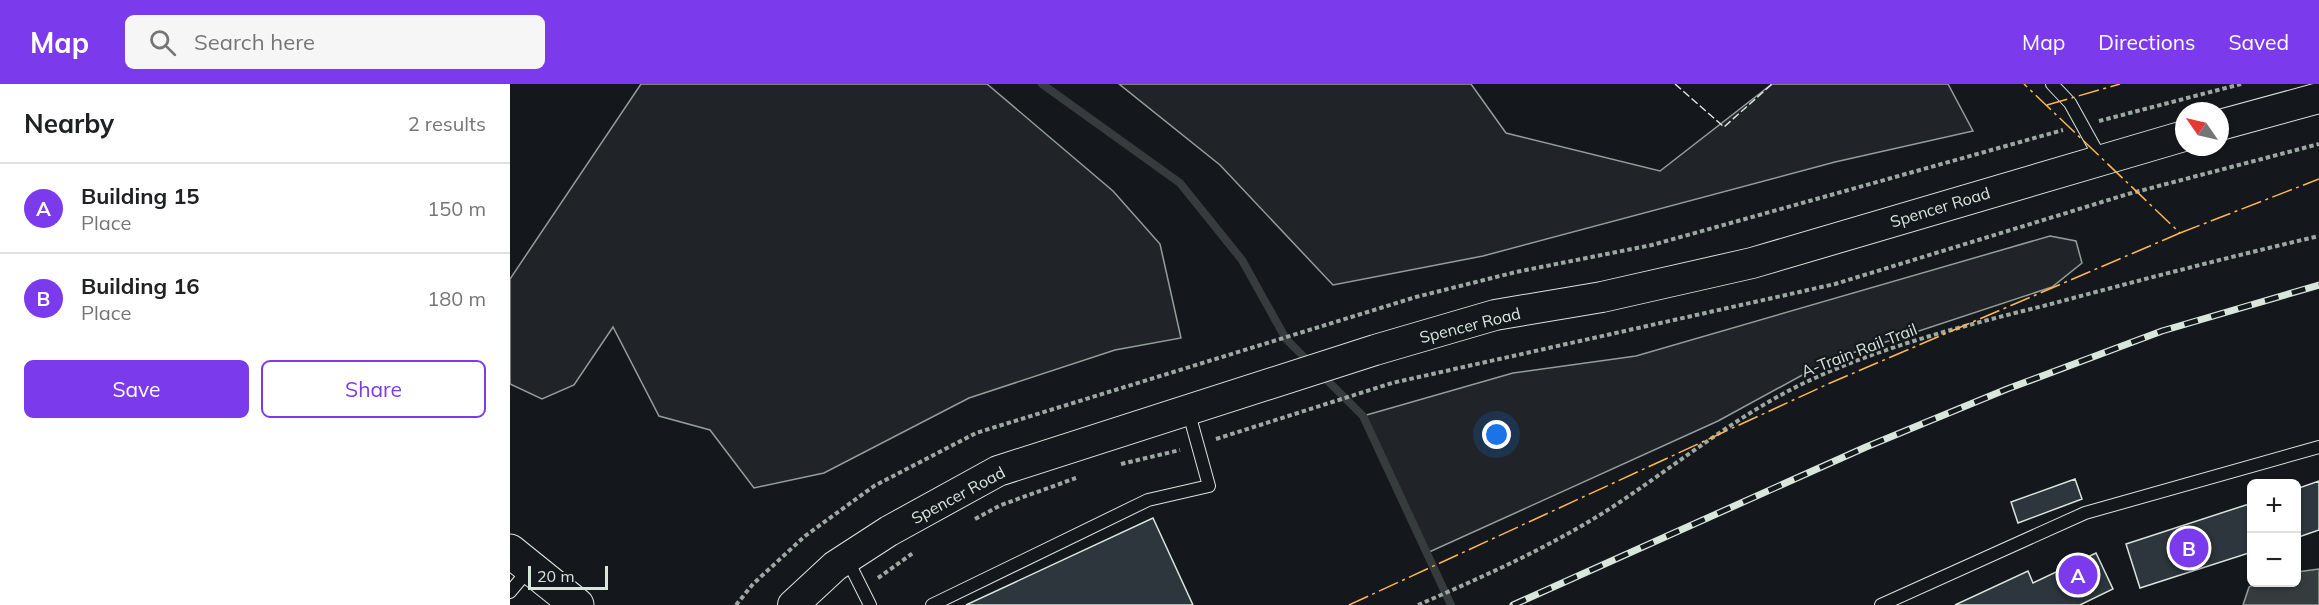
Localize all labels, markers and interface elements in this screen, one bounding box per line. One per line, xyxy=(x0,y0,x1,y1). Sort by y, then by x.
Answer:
search box xyxy=(125,15,545,69)
text: Map xyxy=(30,25,89,60)
icon: search xyxy=(146,26,179,59)
text: Search here xyxy=(194,28,315,56)
text: Map xyxy=(2022,29,2065,55)
text: Directions xyxy=(2098,29,2195,55)
text: Saved xyxy=(2228,29,2289,55)
north arrow xyxy=(2175,102,2229,156)
text: Nearby xyxy=(24,107,114,140)
text: 2 results xyxy=(408,111,486,136)
text: Building 15 xyxy=(81,182,200,210)
street label: Spencer Road xyxy=(1888,182,1992,232)
text: A xyxy=(36,196,51,221)
text: 150 m xyxy=(427,196,486,221)
text: Place xyxy=(81,210,131,235)
text: Building 16 xyxy=(81,272,200,300)
text: B xyxy=(37,286,50,311)
text: 180 m xyxy=(427,286,486,311)
text: Place xyxy=(81,300,131,325)
street label: Spencer Road xyxy=(1417,303,1523,347)
street label: A-Train Rail Trail xyxy=(1798,319,1920,381)
button: Save xyxy=(24,360,249,418)
button: Share xyxy=(261,360,486,418)
your location xyxy=(1482,420,1511,449)
street label: Spencer Road xyxy=(908,462,1008,528)
map controls xyxy=(2247,479,2301,587)
button: + xyxy=(2247,479,2301,533)
pin: B xyxy=(2170,526,2208,570)
button: − xyxy=(2247,533,2301,587)
pin: A xyxy=(2058,552,2098,598)
scale bar xyxy=(528,563,608,590)
text: 20 m xyxy=(537,566,574,586)

